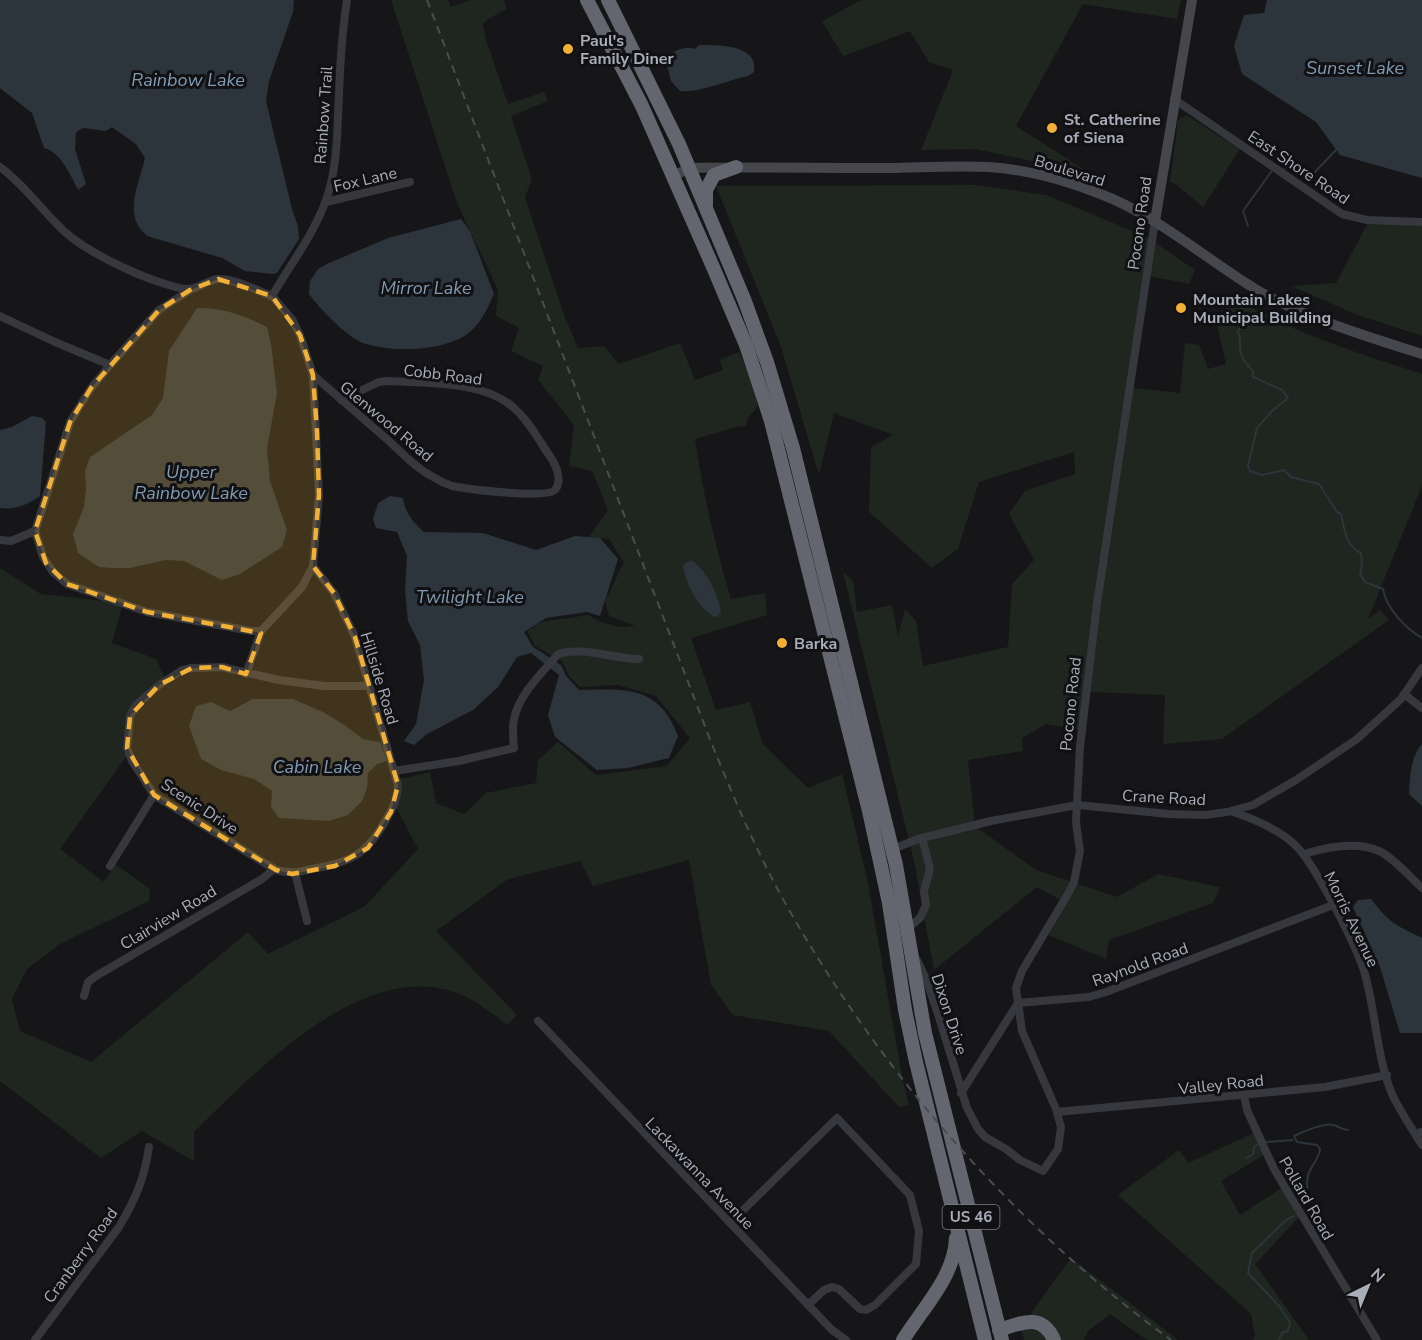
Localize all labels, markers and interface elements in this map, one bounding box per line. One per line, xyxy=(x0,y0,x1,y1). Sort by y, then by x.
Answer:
place label: Paul's Family Diner xyxy=(580,30,674,70)
marker: Paul's Family Diner xyxy=(561,42,575,56)
water label: Sunset Lake xyxy=(1306,56,1405,80)
street label: Rainbow Trail xyxy=(310,65,338,165)
water label: Rainbow Lake xyxy=(131,68,245,92)
place label: St. Catherine of Siena xyxy=(1064,109,1161,149)
marker: St. Catherine of Siena xyxy=(1045,121,1059,135)
street label: East Shore Road xyxy=(1243,126,1354,210)
street label: Boulevard xyxy=(1031,150,1108,192)
street label: Fox Lane xyxy=(331,162,399,198)
street label: Pocono Road xyxy=(1123,175,1157,271)
water label: Mirror Lake xyxy=(380,276,472,300)
place label: Mountain Lakes Municipal Building xyxy=(1193,289,1331,329)
marker: Mountain Lakes Municipal Building xyxy=(1174,301,1188,315)
street label: Cobb Road xyxy=(402,359,483,391)
street label: Glenwood Road xyxy=(335,376,438,467)
water label: Upper Rainbow Lake xyxy=(134,460,248,505)
water label: Twilight Lake xyxy=(416,585,524,609)
street label: Hillside Road xyxy=(355,629,404,727)
place label: Barka xyxy=(794,633,837,655)
marker: Barka xyxy=(775,636,789,650)
street label: Pocono Road xyxy=(1055,656,1087,752)
water label: Cabin Lake xyxy=(273,755,362,779)
street label: Scenic Drive xyxy=(157,774,242,840)
street label: Crane Road xyxy=(1122,785,1206,811)
street label: Morris Avenue xyxy=(1318,868,1384,971)
street label: Clairview Road xyxy=(116,880,221,955)
street label: Raynold Road xyxy=(1089,937,1191,992)
street label: Dixon Drive xyxy=(926,971,972,1058)
street label: Valley Road xyxy=(1176,1070,1265,1101)
street label: Lackawanna Avenue xyxy=(640,1113,759,1235)
street label: Pollard Road xyxy=(1273,1153,1339,1244)
street label: Cranberry Road xyxy=(39,1203,123,1308)
road number: US 46 xyxy=(942,1205,1000,1229)
north arrow xyxy=(1338,1256,1398,1316)
text: N xyxy=(1366,1264,1389,1288)

